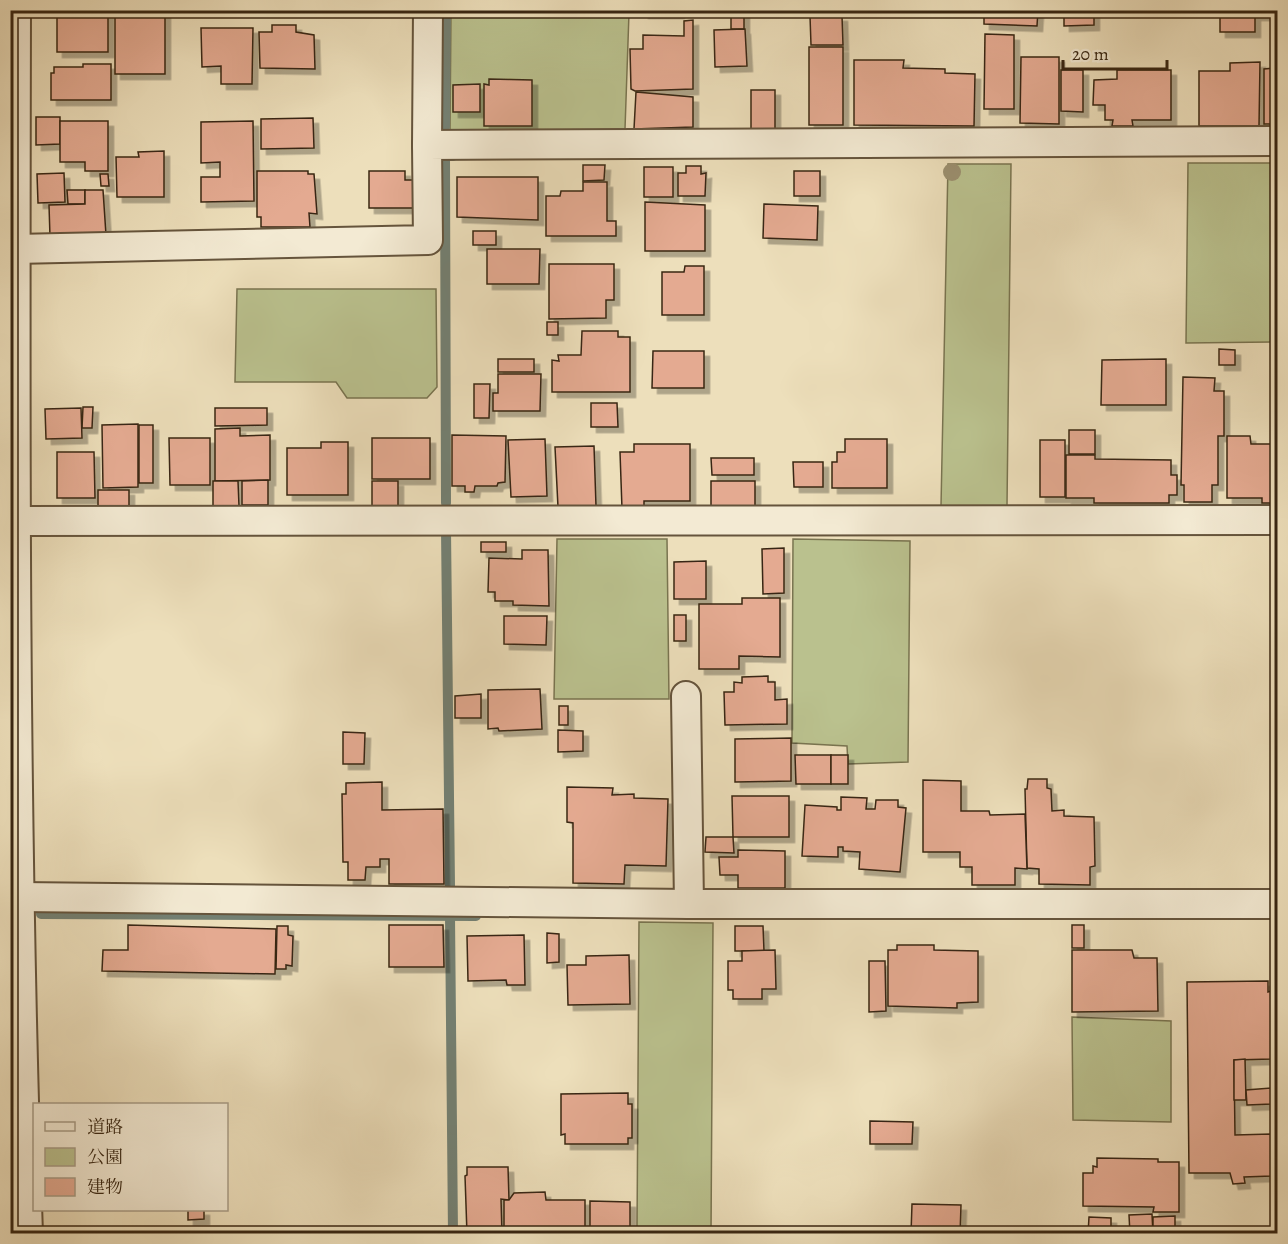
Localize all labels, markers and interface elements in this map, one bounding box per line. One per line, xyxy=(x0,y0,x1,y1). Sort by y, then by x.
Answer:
scale bar xyxy=(1063,33,1166,71)
text: 20 m xyxy=(1072,42,1109,66)
legend xyxy=(33,1103,228,1211)
text: 道路 xyxy=(87,1115,123,1139)
text: 公園 xyxy=(87,1145,123,1169)
text: 建物 xyxy=(87,1175,123,1199)

